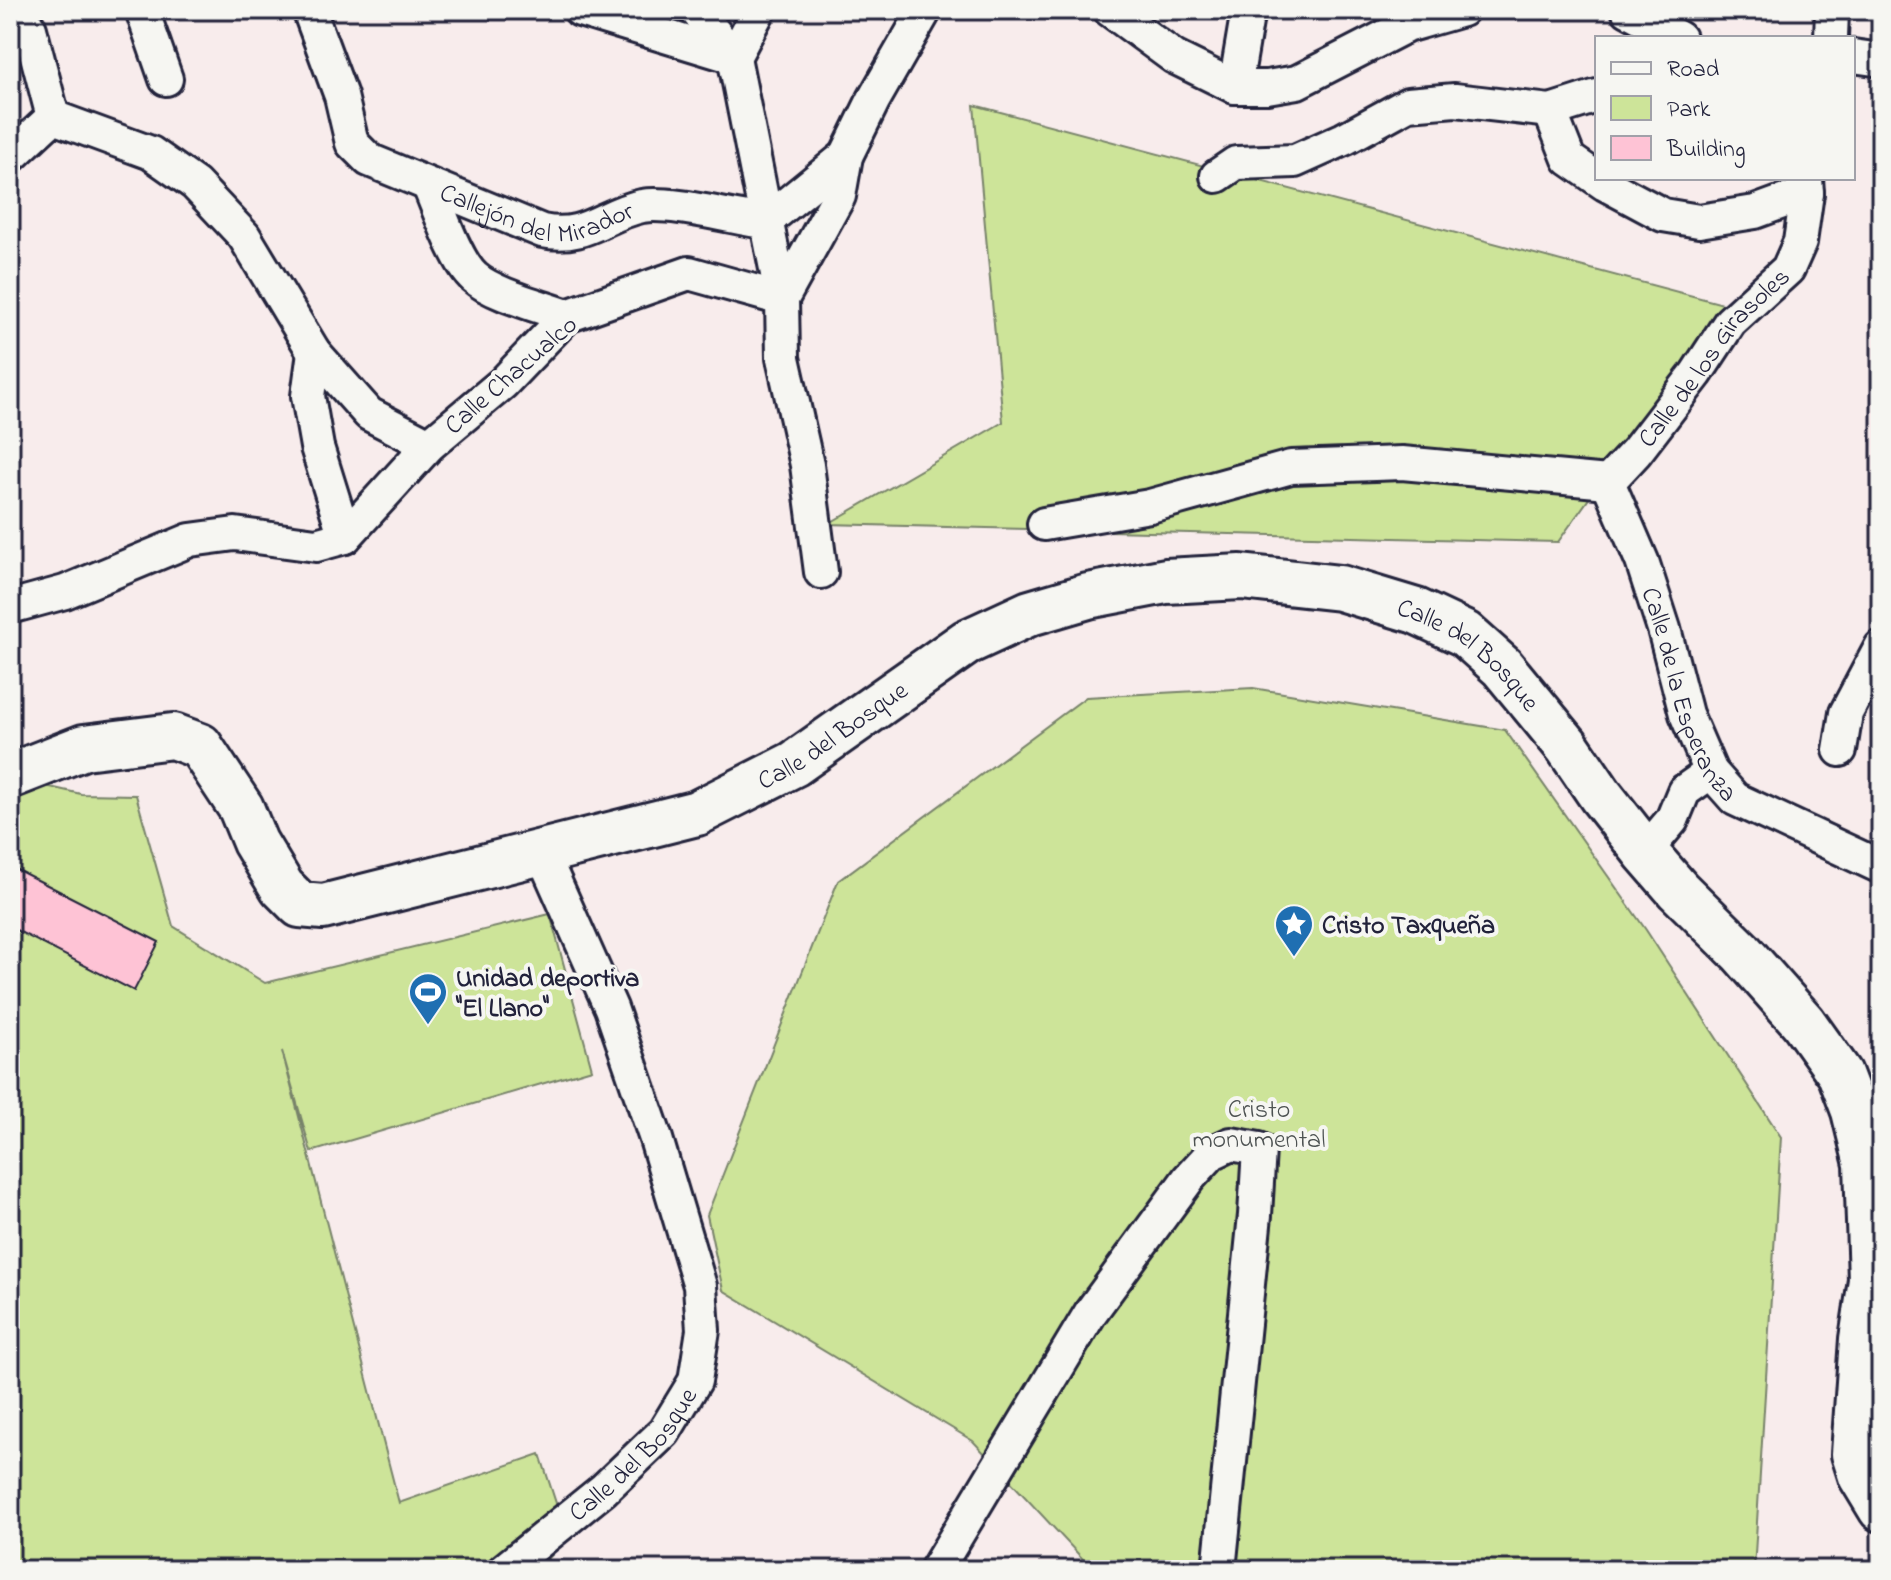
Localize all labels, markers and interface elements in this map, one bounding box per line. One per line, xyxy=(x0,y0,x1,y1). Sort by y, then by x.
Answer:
legend xyxy=(1595,36,1855,180)
text: Road xyxy=(1667,53,1720,88)
text: Park xyxy=(1667,93,1711,128)
text: Building xyxy=(1666,133,1746,168)
street label: Callejón del Mirador xyxy=(433,175,640,255)
street label: Calle de los Girasoles xyxy=(1630,260,1800,457)
street label: Calle Chacualco xyxy=(437,308,587,445)
street label: Calle de la Esperanza xyxy=(1630,583,1745,812)
street label: Calle del Bosque xyxy=(1392,590,1548,721)
street label: Calle del Bosque xyxy=(752,673,917,801)
place icon: Cristo Taxqueña xyxy=(1273,903,1315,958)
place label: Cristo Taxqueña xyxy=(1322,908,1495,946)
place label: Unidad deportiva "El Llano" xyxy=(455,961,639,1029)
sports icon: Unidad deportiva "El Llano" xyxy=(407,971,449,1026)
park label: Cristo monumental xyxy=(1192,1092,1326,1160)
street label: Calle del Bosque xyxy=(562,1381,709,1532)

